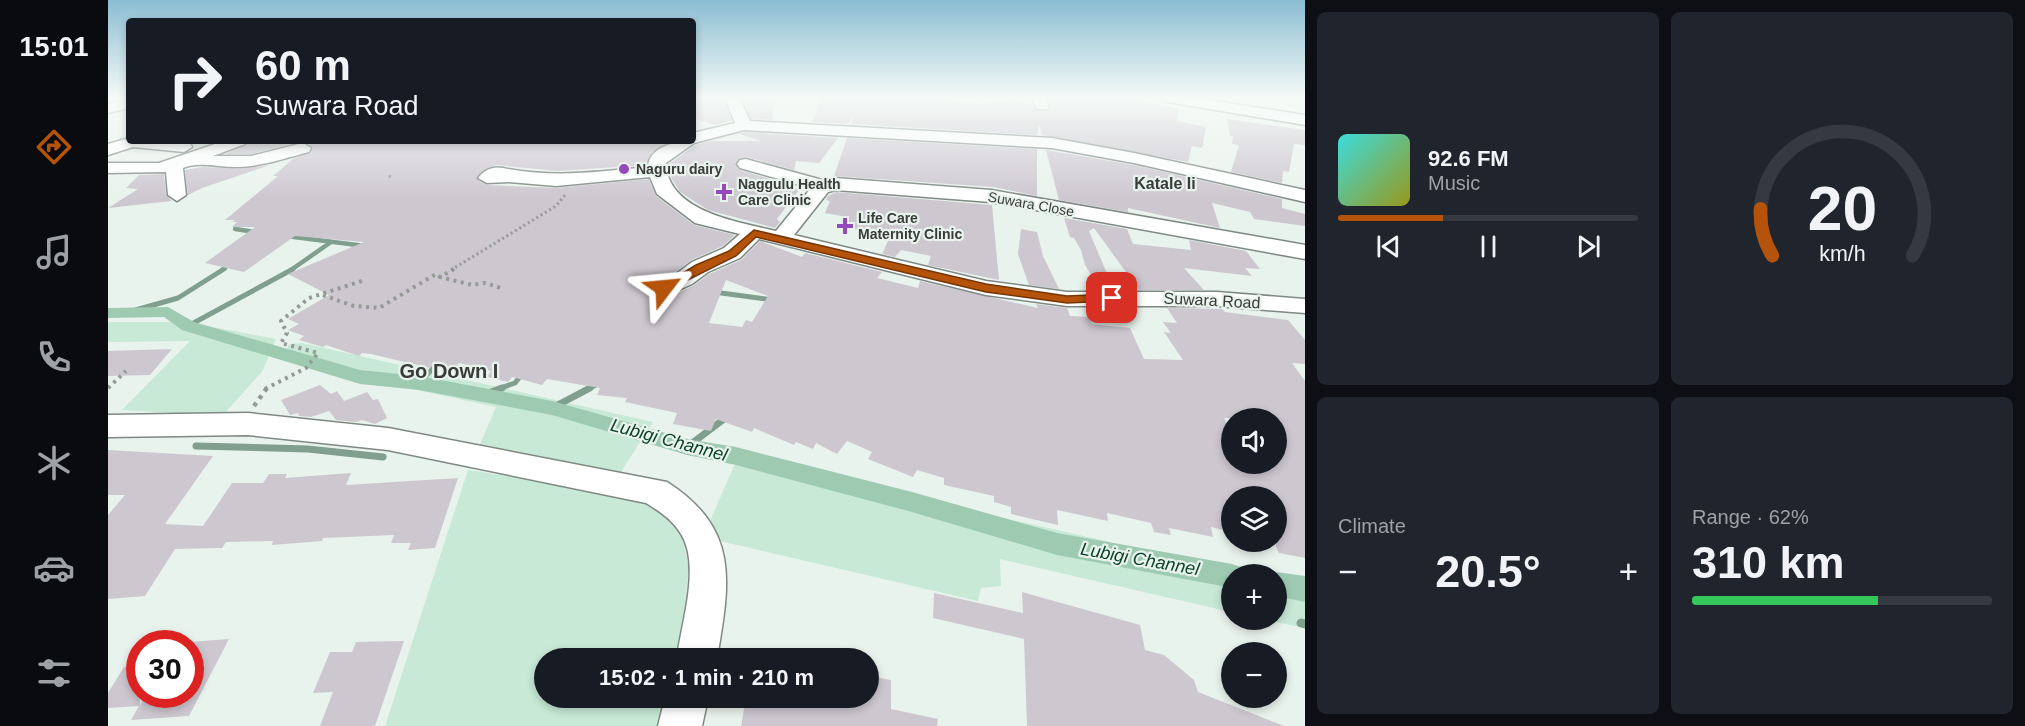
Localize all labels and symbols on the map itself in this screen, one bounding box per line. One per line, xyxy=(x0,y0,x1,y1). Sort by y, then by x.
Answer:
place label: Naguru dairy xyxy=(636,161,723,177)
marker: Naguru dairy xyxy=(617,162,631,176)
district label: Katale Ii xyxy=(1134,175,1196,192)
place label: Naggulu Health Care Clinic xyxy=(738,176,841,208)
marker: Naggulu Health Care Clinic xyxy=(715,183,733,201)
street label: Suwara Close xyxy=(987,189,1076,219)
place label: Life Care Maternity Clinic xyxy=(858,210,962,242)
marker: Life Care Maternity Clinic xyxy=(836,217,854,235)
position arrow xyxy=(632,256,696,320)
pin xyxy=(1086,272,1137,323)
street label: Suwara Road xyxy=(1163,289,1261,312)
district label: Go Down I xyxy=(400,360,498,382)
water label: Lubigi Channel xyxy=(608,415,731,465)
water label: Lubigi Channel xyxy=(1079,539,1202,579)
speed limit sign: 30 xyxy=(126,630,204,708)

